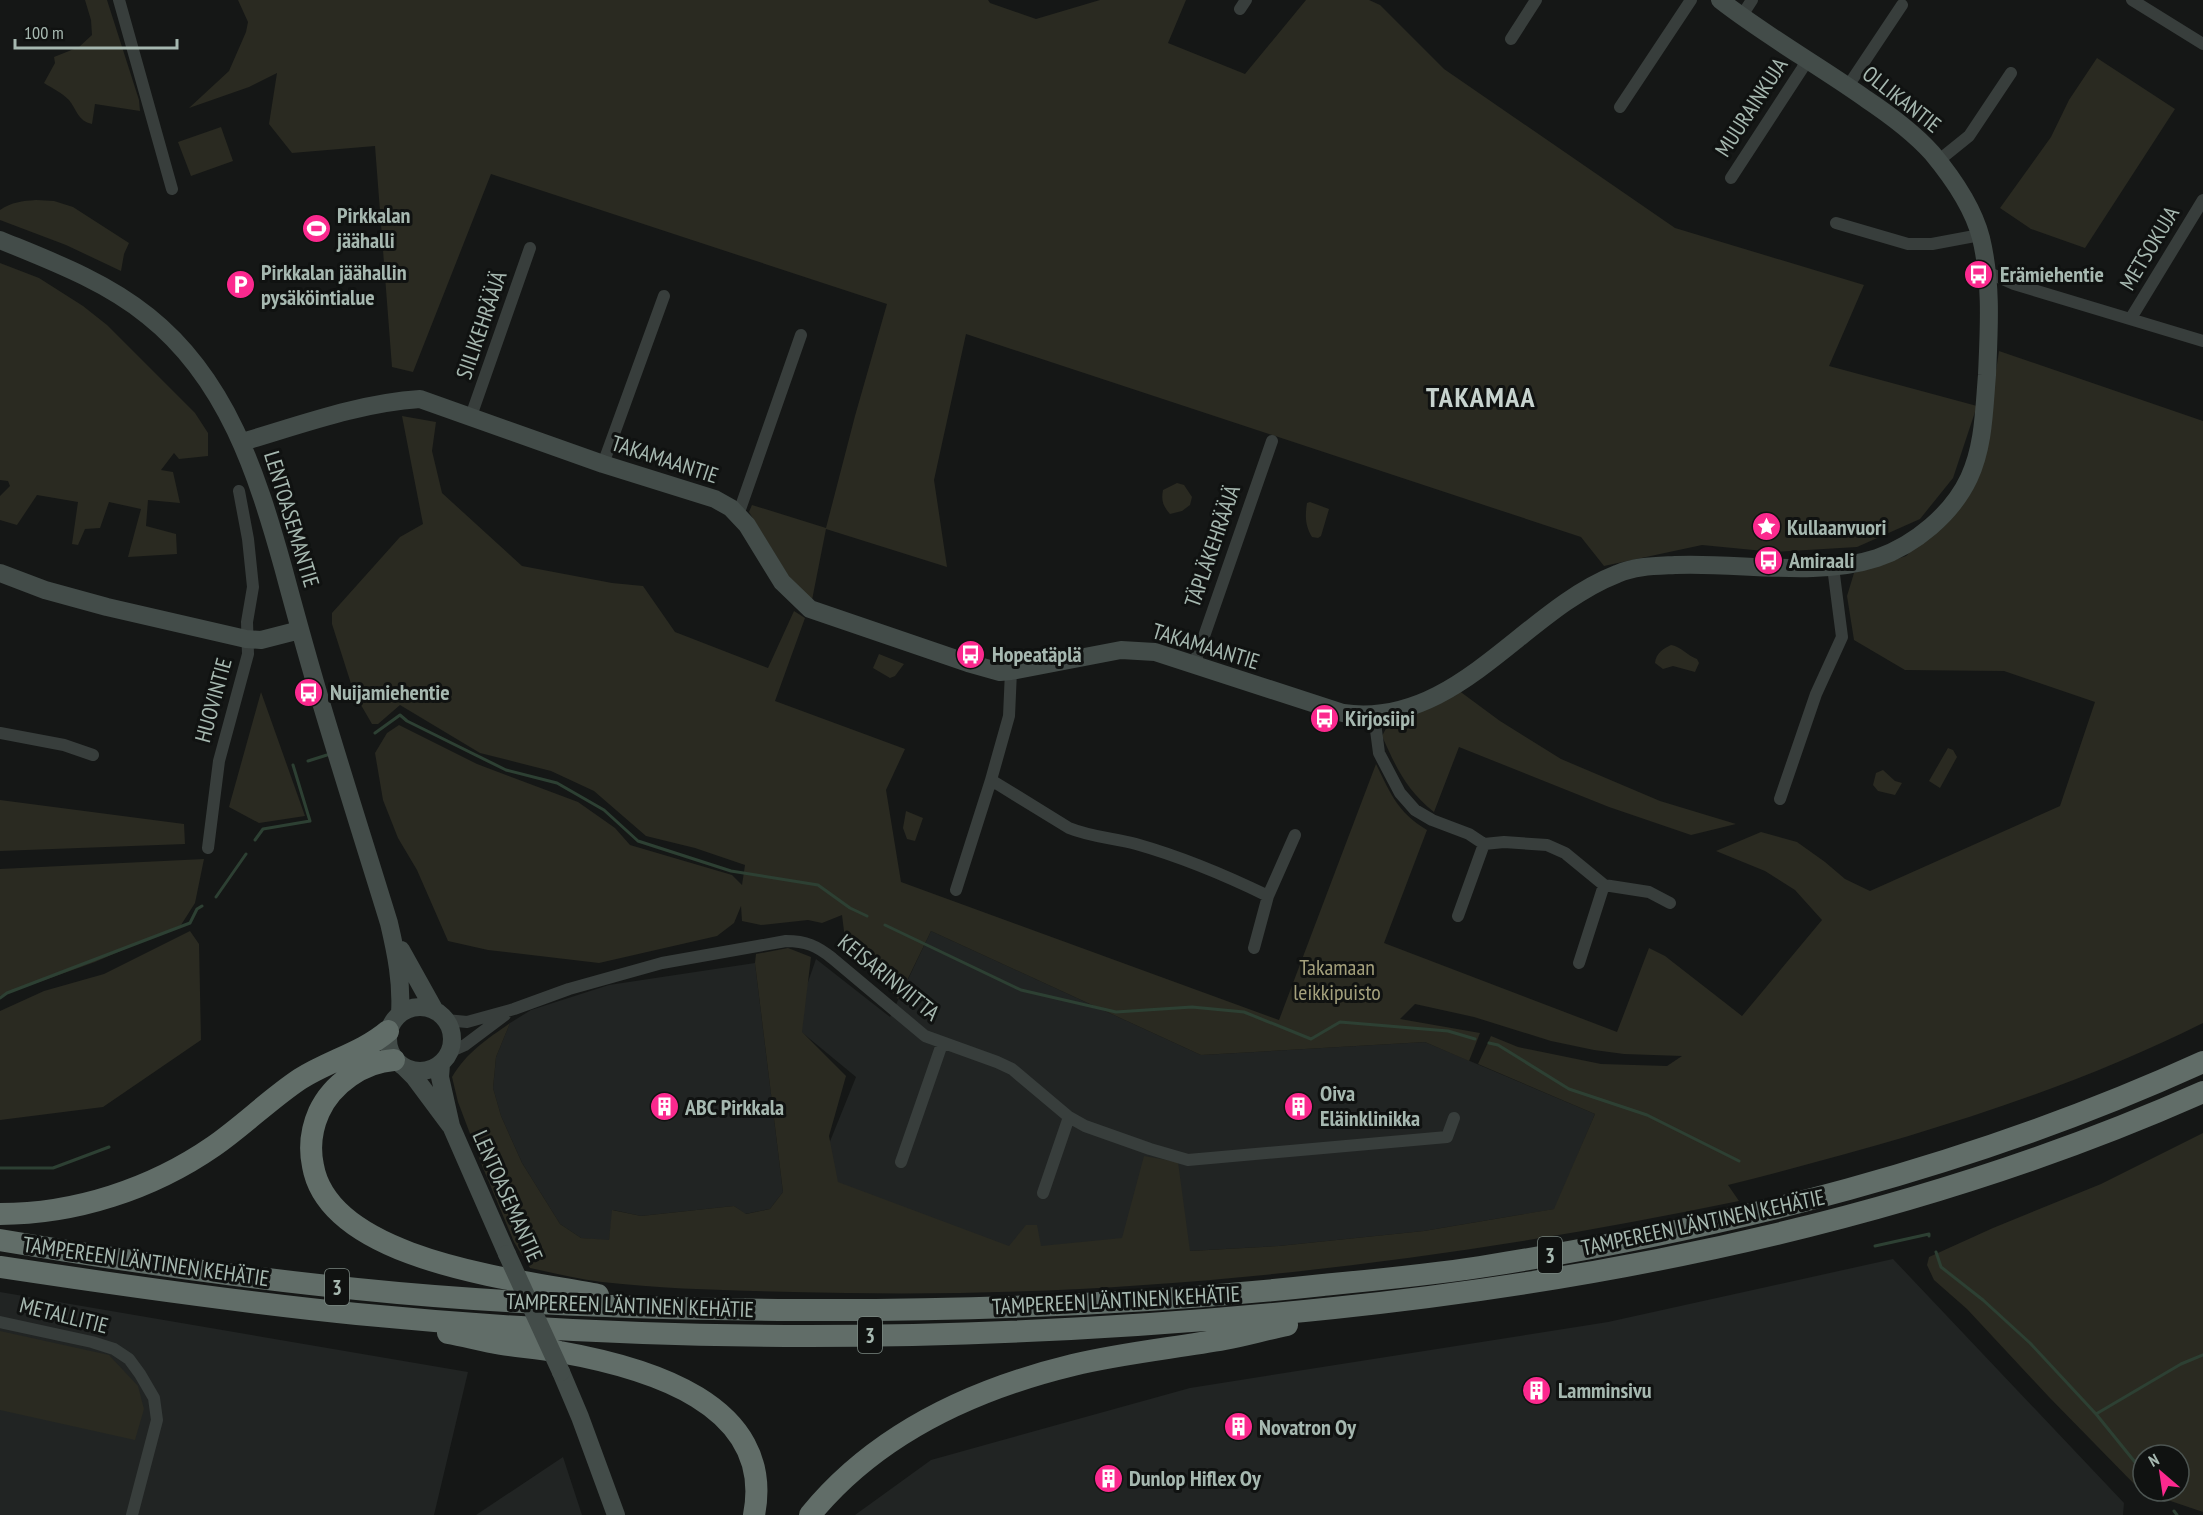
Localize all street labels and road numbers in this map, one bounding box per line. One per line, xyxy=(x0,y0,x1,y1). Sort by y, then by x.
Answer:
street label: MUURAINKUJA xyxy=(1709,52,1794,162)
street label: OLLIKANTIE xyxy=(1857,60,1947,138)
street label: METSOKUJA xyxy=(2113,201,2185,295)
street label: SIILIKEHRÄÄJÄ xyxy=(449,267,513,383)
street label: TAKAMAANTIE xyxy=(608,429,722,489)
street label: LENTOASEMANTIE xyxy=(258,448,326,590)
street label: TÄPLÄKEHRÄÄJÄ xyxy=(1178,481,1246,611)
street label: TAKAMAANTIE xyxy=(1149,616,1263,676)
street label: HUOVINTIE xyxy=(188,655,238,745)
street label: KEISARINVIITTA xyxy=(833,928,946,1027)
street label: LENTOASEMANTIE xyxy=(467,1126,549,1266)
street label: TAMPEREEN LÄNTINEN KEHÄTIE xyxy=(1579,1182,1827,1262)
street label: TAMPEREEN LÄNTINEN KEHÄTIE xyxy=(21,1230,271,1292)
road number: 3 xyxy=(1538,1237,1562,1273)
road number: 3 xyxy=(325,1269,349,1305)
street label: TAMPEREEN LÄNTINEN KEHÄTIE xyxy=(991,1280,1241,1320)
street label: TAMPEREEN LÄNTINEN KEHÄTIE xyxy=(505,1287,755,1323)
street label: METALLITIE xyxy=(17,1290,111,1340)
road number: 3 xyxy=(858,1317,882,1353)

